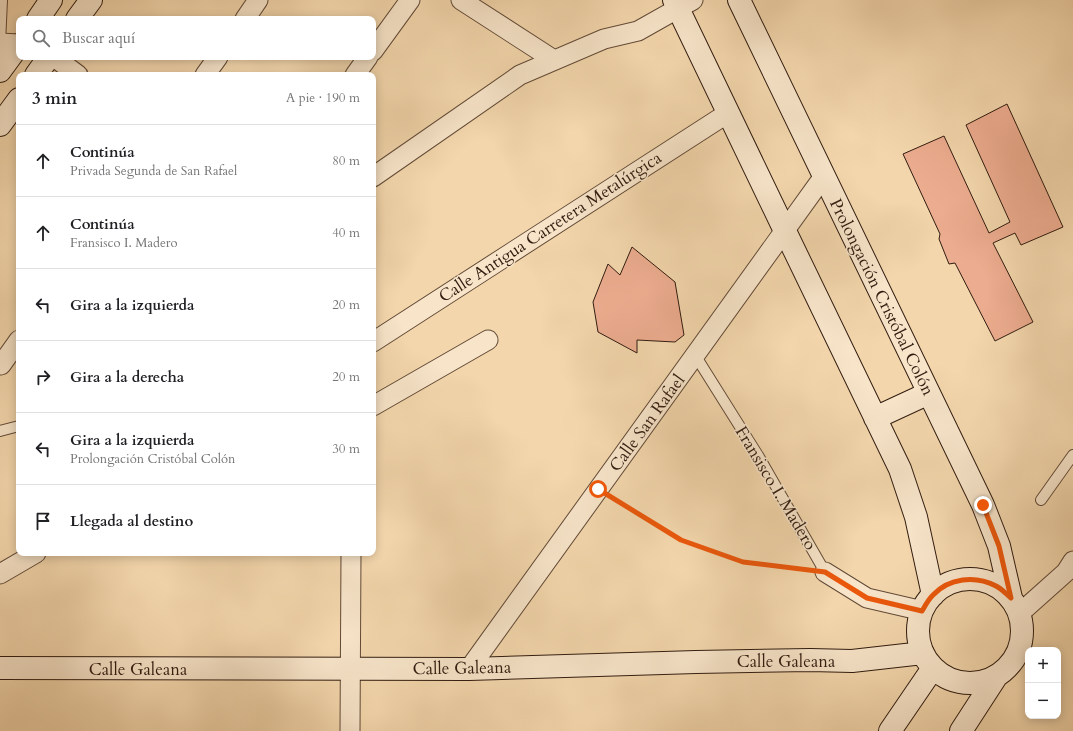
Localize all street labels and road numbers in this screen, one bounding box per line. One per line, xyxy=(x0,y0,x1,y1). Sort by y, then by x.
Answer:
street label: Calle Antigua Carretera Metalúrgica xyxy=(434,146,666,308)
street label: Prolongación Cristóbal Colón xyxy=(824,195,940,400)
street label: Calle San Rafael xyxy=(604,369,691,476)
street label: Fransisco I. Madero xyxy=(730,422,822,554)
street label: Calle Galeana xyxy=(737,650,836,673)
street label: Calle Galeana xyxy=(413,656,512,680)
street label: Calle Galeana xyxy=(89,658,188,681)

